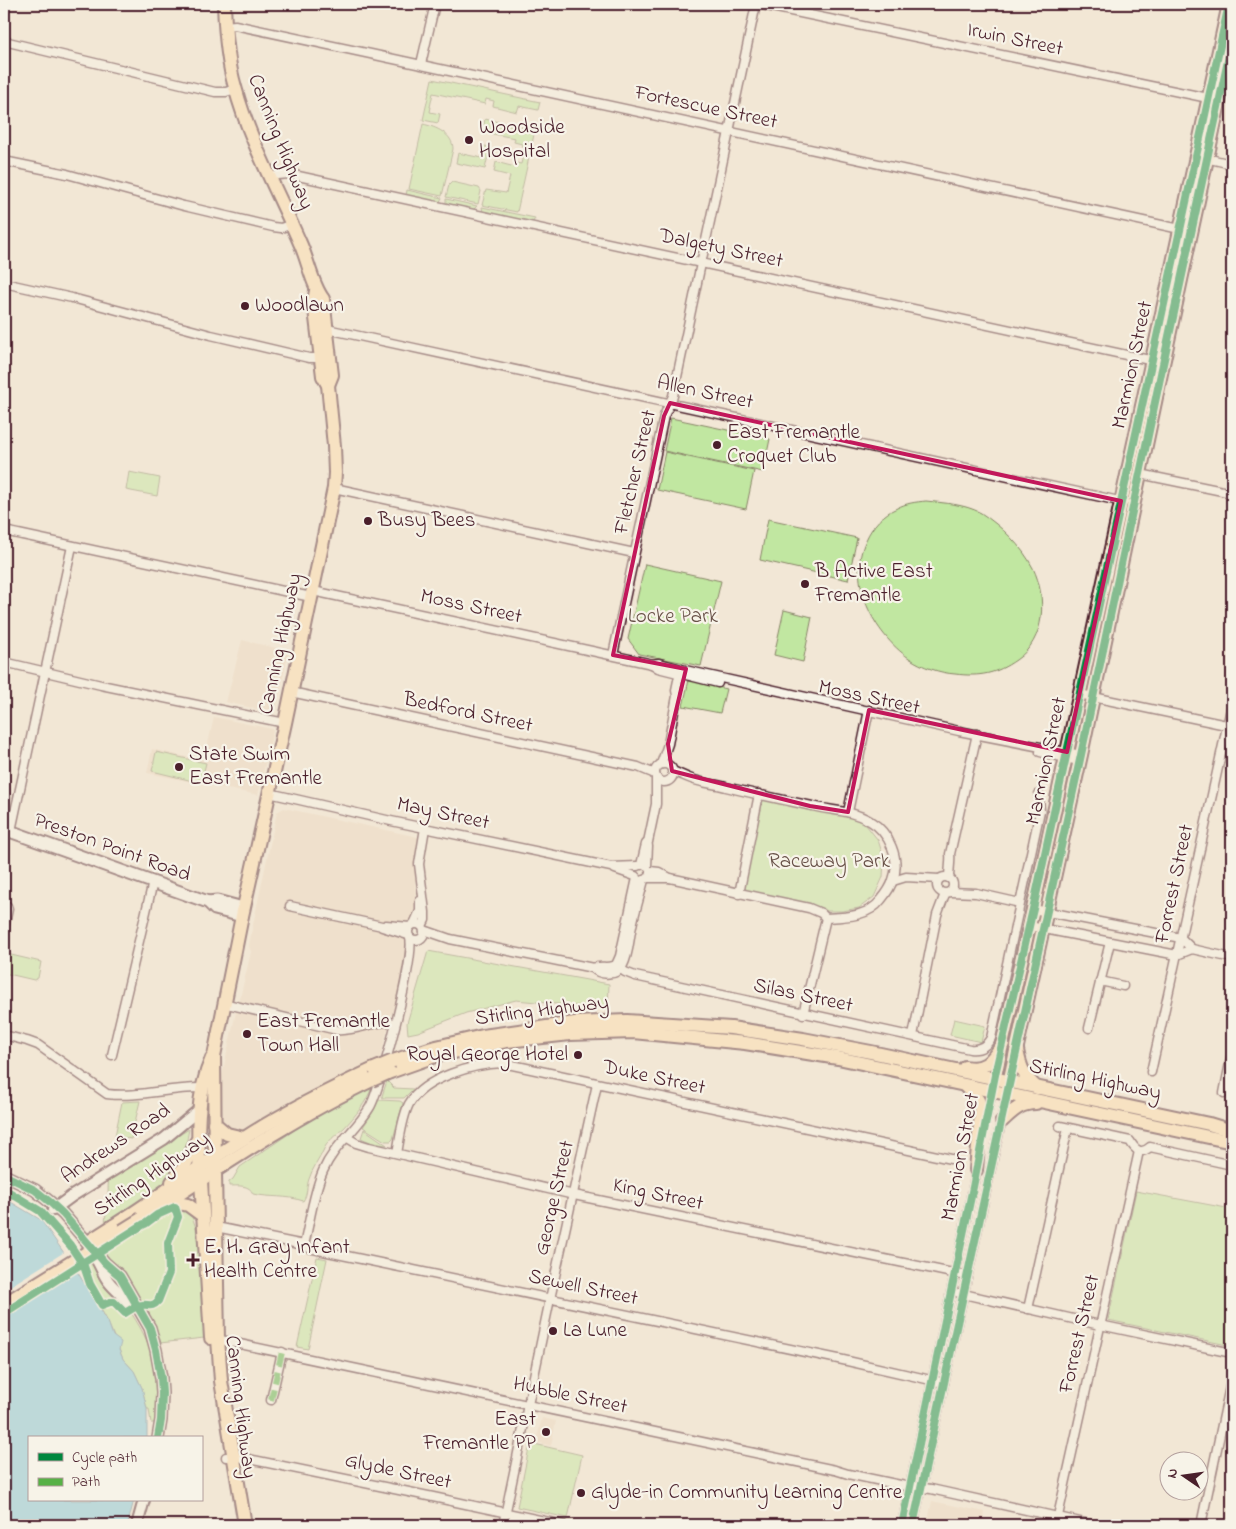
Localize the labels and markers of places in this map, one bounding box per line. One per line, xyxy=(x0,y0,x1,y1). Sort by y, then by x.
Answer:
place label: Woodside Hospital xyxy=(479,113,565,167)
marker: Woodside Hospital xyxy=(463,134,475,146)
place label: Woodlawn xyxy=(255,291,344,321)
marker: Woodlawn xyxy=(239,300,251,312)
place label: East Fremantle Croquet Club xyxy=(727,418,860,472)
marker: East Fremantle Croquet Club xyxy=(711,439,723,451)
place label: Busy Bees xyxy=(377,506,475,538)
marker: Busy Bees xyxy=(362,515,374,527)
place label: B Active East Fremantle xyxy=(814,557,933,611)
marker: B Active East Fremantle xyxy=(799,578,811,590)
place label: State Swim East Fremantle xyxy=(189,740,322,794)
marker: State Swim East Fremantle xyxy=(173,761,185,773)
place label: East Fremantle Town Hall xyxy=(257,1007,390,1061)
marker: East Fremantle Town Hall xyxy=(241,1028,253,1040)
place label: Royal George Hotel xyxy=(406,1040,568,1072)
marker: Royal George Hotel xyxy=(572,1049,584,1061)
place label: E. H. Gray Infant Health Centre xyxy=(204,1233,350,1287)
marker: E. H. Gray Infant Health Centre xyxy=(186,1253,200,1267)
place label: La Lune xyxy=(563,1316,627,1346)
marker: La Lune xyxy=(547,1325,559,1337)
place label: East Fremantle PP xyxy=(422,1405,536,1459)
marker: East Fremantle PP xyxy=(540,1426,552,1438)
place label: Glyde-in Community Learning Centre xyxy=(591,1478,903,1510)
marker: Glyde-in Community Learning Centre xyxy=(575,1487,587,1499)

